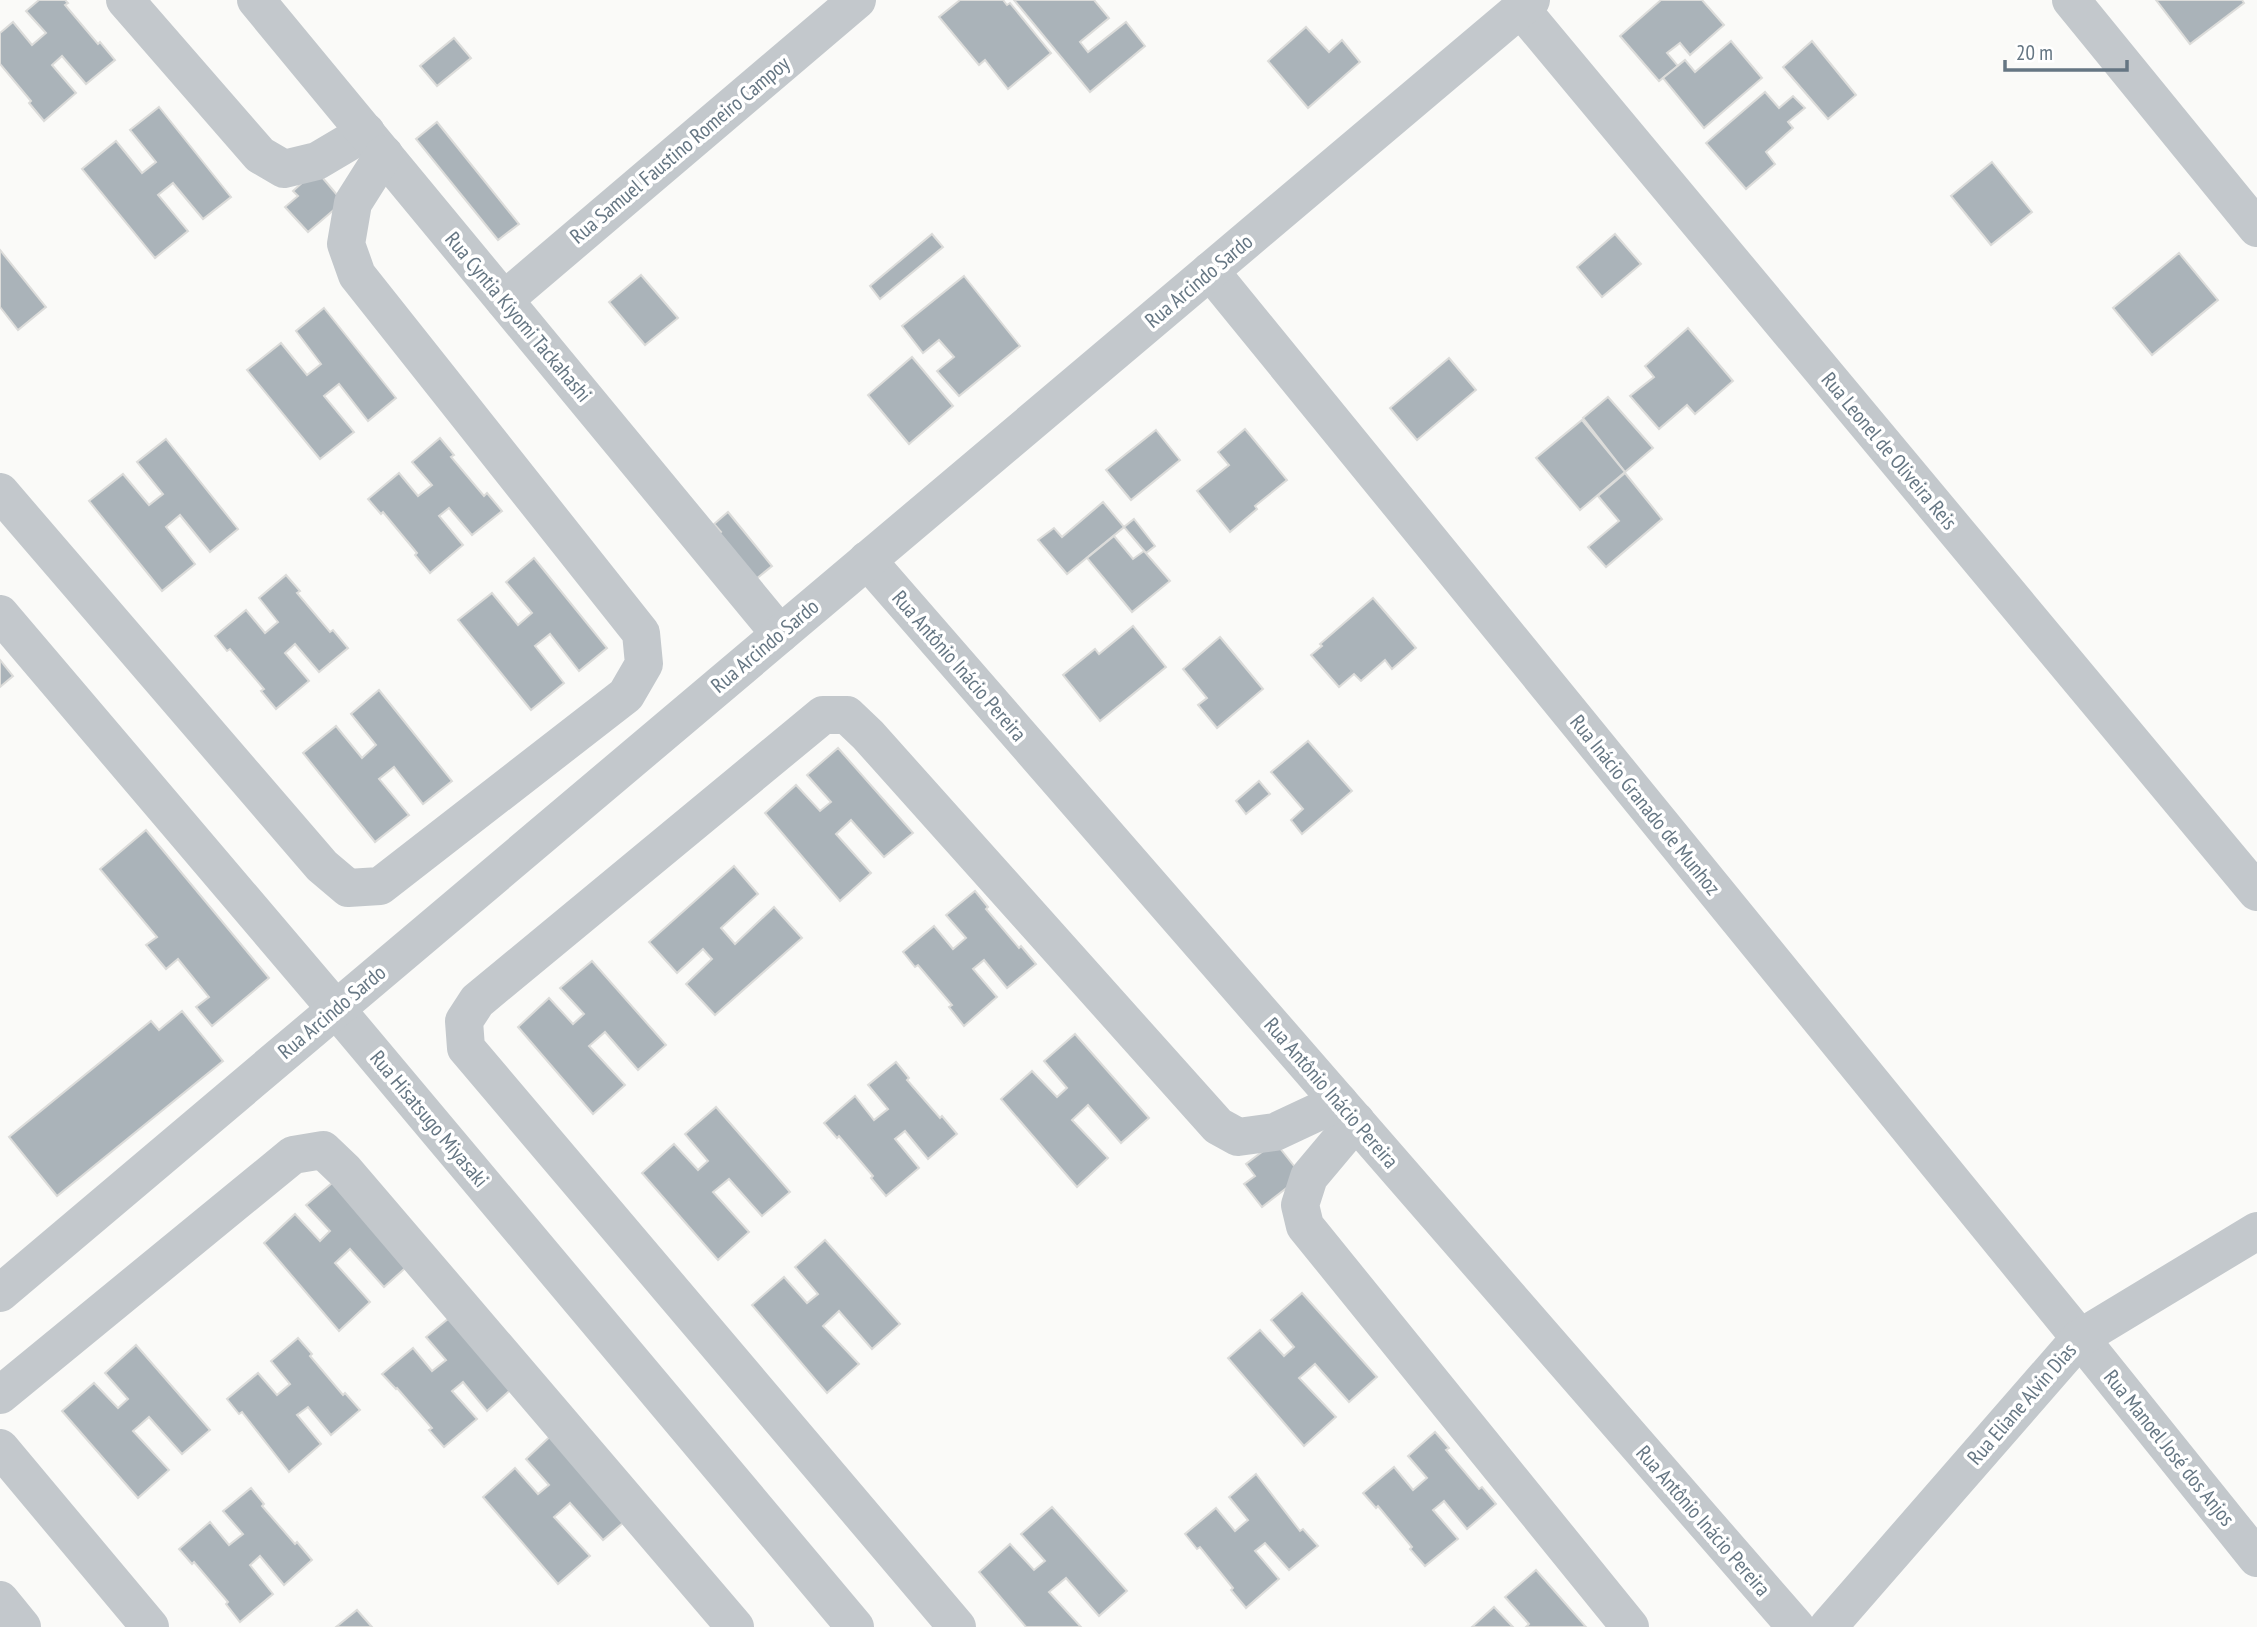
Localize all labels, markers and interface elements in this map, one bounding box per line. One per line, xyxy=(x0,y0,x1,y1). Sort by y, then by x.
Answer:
scale bar xyxy=(2005,28,2128,72)
text: 20 m xyxy=(2016,39,2053,66)
street label: Rua Samuel Faustino Romeiro Campoy xyxy=(564,50,795,249)
street label: Rua Cyntia Kiyomi Tackahashi xyxy=(439,226,597,407)
street label: Rua Arcindo Sardo xyxy=(1139,228,1258,333)
street label: Rua Leonel de Oliveira Reis xyxy=(1816,366,1963,535)
street label: Rua Antônio Inácio Pereira xyxy=(886,585,1032,747)
street label: Rua Arcindo Sardo xyxy=(705,593,824,698)
street label: Rua Inácio Granado de Munhoz xyxy=(1564,709,1726,900)
street label: Rua Arcindo Sardo xyxy=(272,959,391,1064)
street label: Rua Antônio Inácio Pereira xyxy=(1258,1012,1404,1174)
street label: Rua Hisatsugo Miyasaki xyxy=(364,1045,494,1193)
street label: Rua Eliane Alvin Dias xyxy=(1961,1337,2082,1470)
street label: Rua Manoel José dos Anjos xyxy=(2098,1364,2241,1531)
street label: Rua Antônio Inácio Pereira xyxy=(1630,1440,1776,1602)

